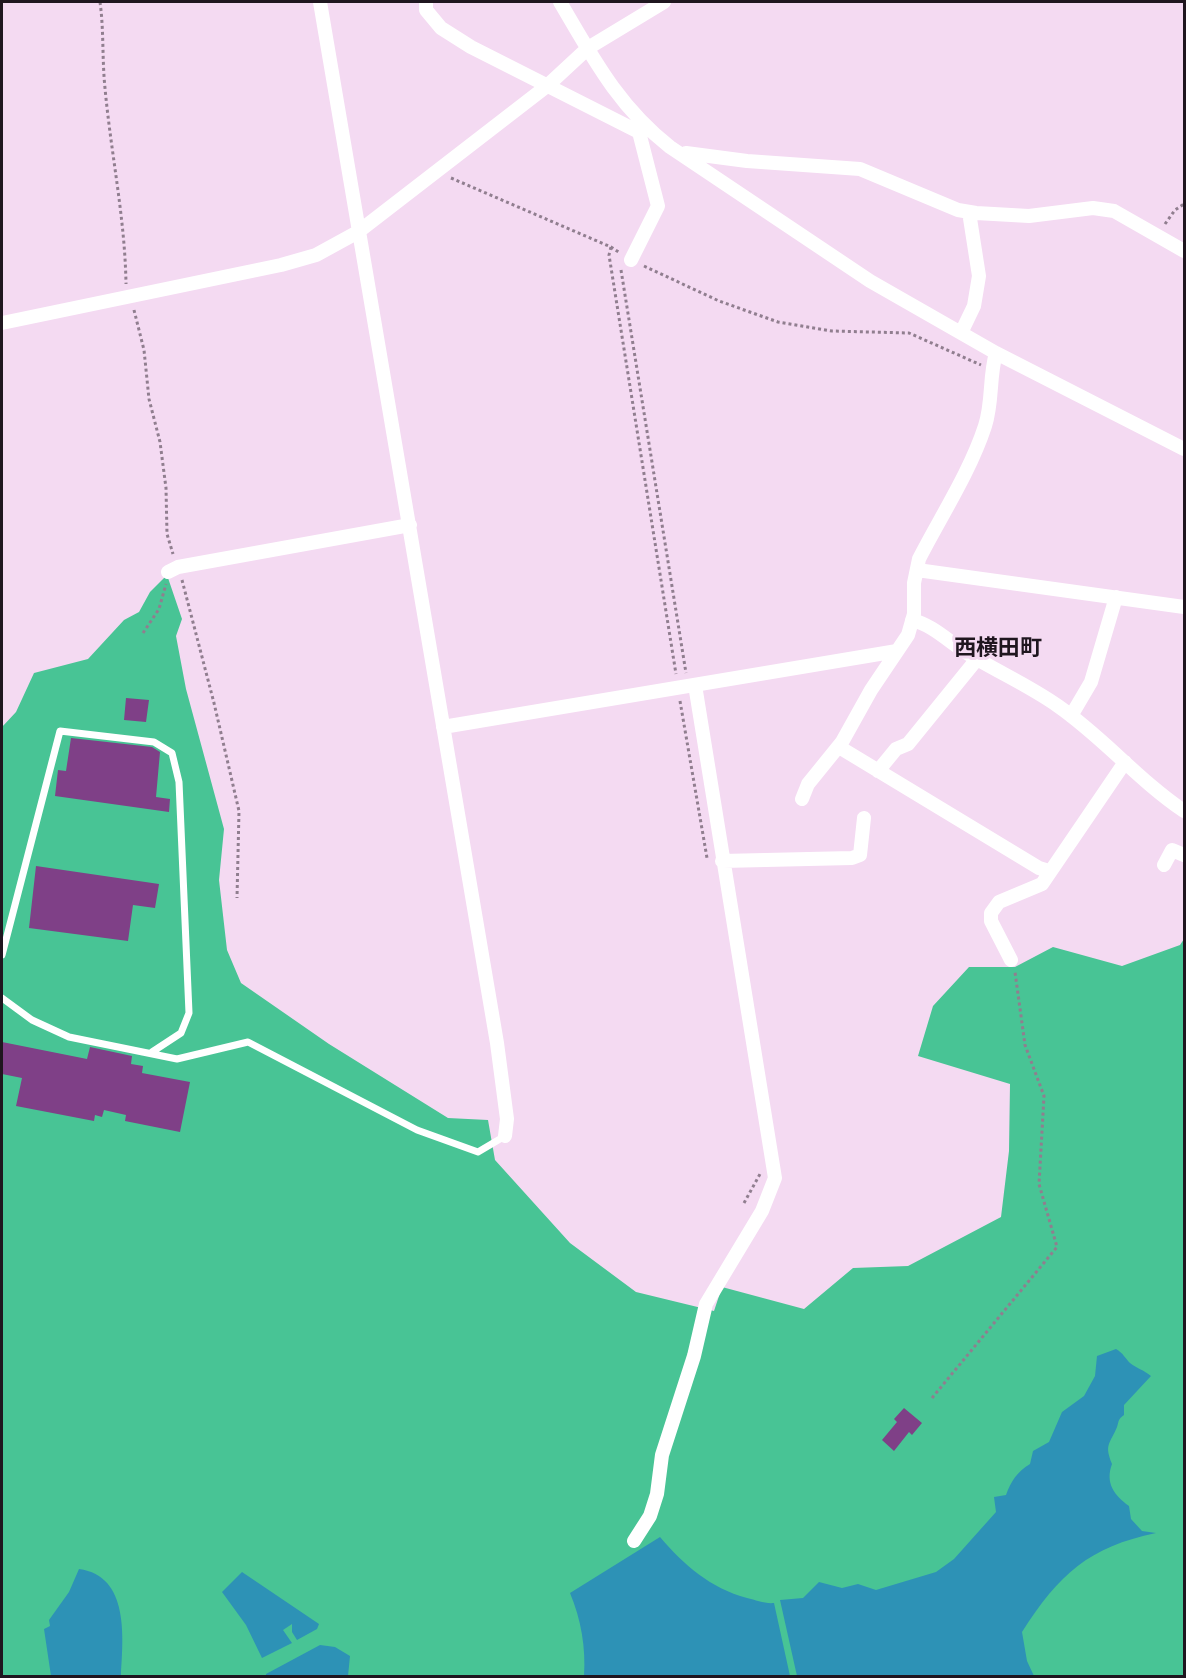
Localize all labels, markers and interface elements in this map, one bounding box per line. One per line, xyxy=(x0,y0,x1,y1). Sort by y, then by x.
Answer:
district label: 西横田町 xyxy=(954,636,1042,662)

